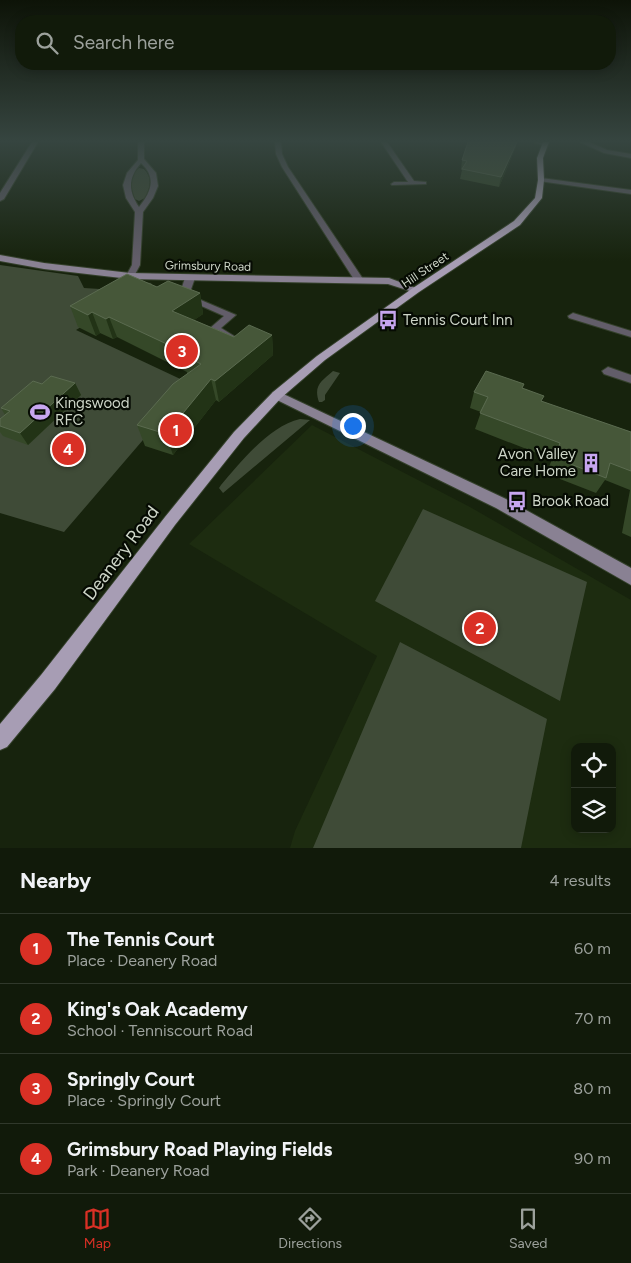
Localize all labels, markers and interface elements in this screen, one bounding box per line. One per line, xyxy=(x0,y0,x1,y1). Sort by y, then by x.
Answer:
search box xyxy=(15,15,616,70)
icon: search xyxy=(33,29,61,57)
text: Search here xyxy=(73,31,175,54)
street label: Hill Street xyxy=(399,249,452,291)
street label: Grimsbury Road xyxy=(165,258,251,274)
bus stop icon: Tennis Court Inn xyxy=(377,309,399,331)
place label: Tennis Court Inn xyxy=(403,311,513,329)
pin: 3 xyxy=(166,332,198,370)
place label: Kingswood RFC xyxy=(55,394,130,429)
sports icon: Kingswood RFC xyxy=(29,401,51,423)
pin: 1 xyxy=(160,411,192,449)
your location xyxy=(340,413,366,439)
pin: 4 xyxy=(52,430,84,468)
place label: Avon Valley Care Home xyxy=(498,445,576,480)
building icon: Avon Valley Care Home xyxy=(580,452,602,474)
bus stop icon: Brook Road xyxy=(506,490,528,512)
place label: Brook Road xyxy=(532,492,609,510)
street label: Deanery Road xyxy=(78,501,164,605)
pin: 2 xyxy=(464,609,496,647)
map controls xyxy=(571,743,616,833)
button: locate xyxy=(571,743,616,788)
button: layers xyxy=(571,788,616,833)
text: Nearby xyxy=(20,868,91,893)
text: 4 results xyxy=(550,871,611,890)
text: The Tennis Court xyxy=(67,928,215,951)
text: 1 xyxy=(33,939,39,958)
text: 60 m xyxy=(574,939,611,958)
text: Place · Deanery Road xyxy=(67,951,217,970)
text: King's Oak Academy xyxy=(67,998,248,1021)
text: 2 xyxy=(31,1009,41,1028)
text: 70 m xyxy=(575,1009,611,1028)
text: School · Tenniscourt Road xyxy=(67,1021,253,1040)
text: Springly Court xyxy=(67,1068,195,1091)
text: 3 xyxy=(32,1079,40,1098)
text: 80 m xyxy=(573,1079,611,1098)
text: Place · Springly Court xyxy=(67,1091,221,1110)
text: Grimsbury Road Playing Fields xyxy=(67,1138,332,1161)
text: 4 xyxy=(31,1149,41,1168)
text: 90 m xyxy=(574,1149,611,1168)
text: Park · Deanery Road xyxy=(67,1161,210,1180)
tab: Map xyxy=(83,1205,111,1252)
tab: Directions xyxy=(278,1205,342,1252)
tab: Saved xyxy=(509,1205,548,1252)

